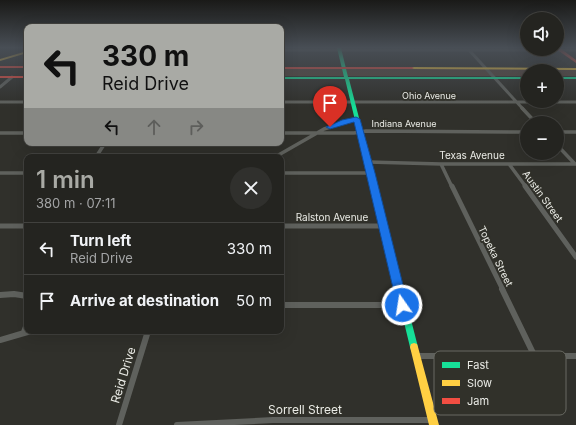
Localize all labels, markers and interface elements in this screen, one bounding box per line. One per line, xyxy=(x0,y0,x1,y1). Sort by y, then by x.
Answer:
map controls xyxy=(520,12,564,160)
button: sound xyxy=(520,12,564,56)
text: 330 m xyxy=(102,39,189,73)
icon: left xyxy=(36,40,88,92)
button: + xyxy=(520,64,564,108)
text: Reid Drive xyxy=(102,73,189,94)
pin xyxy=(313,86,347,127)
street label: Ohio Avenue xyxy=(402,90,456,101)
icon: arrive xyxy=(319,92,341,114)
icon: left xyxy=(101,116,123,138)
icon: ahead xyxy=(143,116,165,138)
icon: right xyxy=(185,116,207,138)
button: − xyxy=(520,116,564,160)
street label: Indiana Avenue xyxy=(372,118,437,129)
street label: Texas Avenue xyxy=(439,149,505,161)
text: 1 min xyxy=(36,165,95,194)
button: close xyxy=(230,167,272,209)
street label: Austin Street xyxy=(520,168,566,225)
text: 380 m · 07:11 xyxy=(36,195,116,211)
street label: Ralston Avenue xyxy=(296,211,369,223)
street label: Topeka Street xyxy=(476,224,516,289)
text: Turn left xyxy=(70,231,131,250)
icon: left xyxy=(36,238,58,260)
text: 330 m xyxy=(227,239,272,258)
text: Reid Drive xyxy=(70,250,133,266)
position arrow xyxy=(381,284,423,326)
icon: arrive xyxy=(36,290,58,312)
text: Arrive at destination xyxy=(70,291,219,310)
text: 50 m xyxy=(236,291,272,310)
street label: Reid Drive xyxy=(107,345,139,405)
legend xyxy=(434,351,566,415)
text: Fast xyxy=(467,358,489,372)
text: Slow xyxy=(467,376,492,390)
text: Jam xyxy=(467,394,489,408)
street label: Sorrell Street xyxy=(268,402,342,417)

